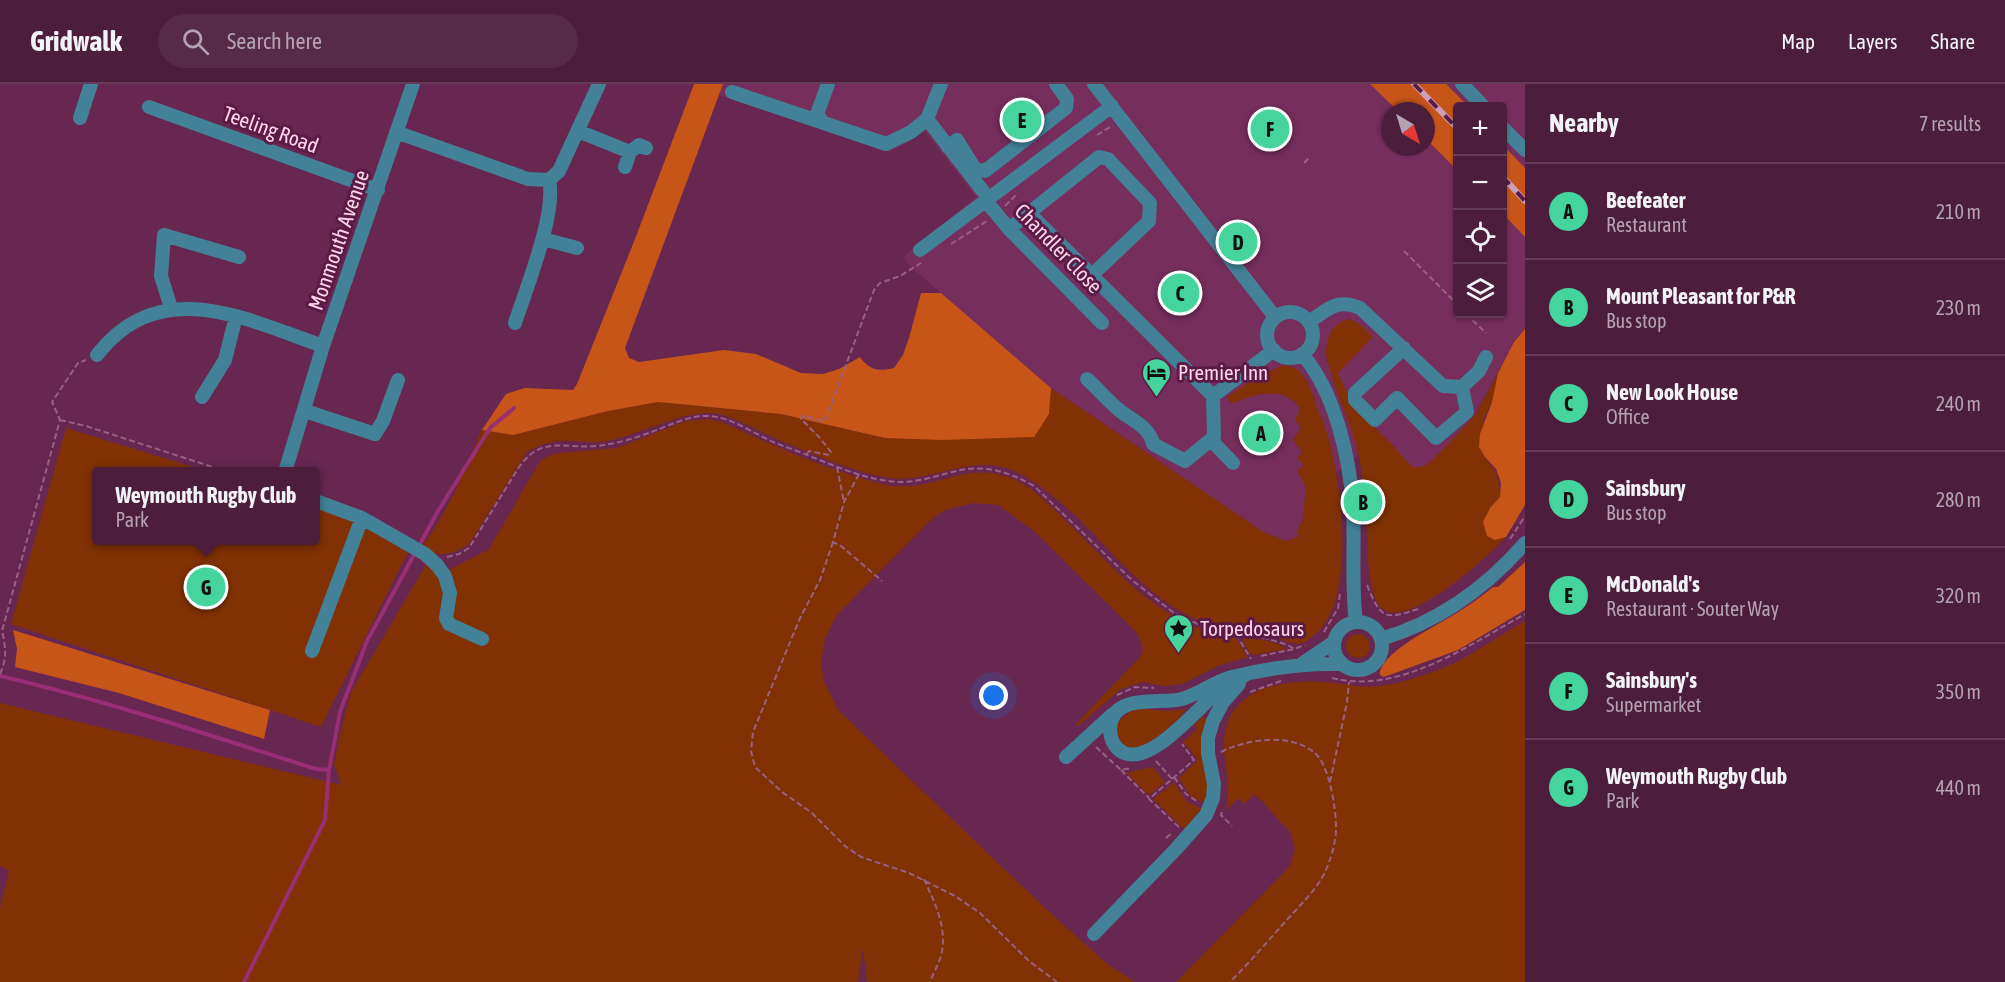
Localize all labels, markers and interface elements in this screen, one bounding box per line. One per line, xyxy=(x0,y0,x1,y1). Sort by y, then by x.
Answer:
search box xyxy=(158,14,578,68)
text: Gridwalk xyxy=(30,25,122,57)
icon: search xyxy=(179,25,212,58)
text: Search here xyxy=(227,28,322,54)
text: Map xyxy=(1781,29,1815,53)
text: Layers xyxy=(1848,29,1898,53)
text: Share xyxy=(1931,29,1975,53)
pin: E xyxy=(1002,98,1042,142)
street label: Teeling Road xyxy=(220,101,322,157)
north arrow xyxy=(1381,102,1435,156)
map controls xyxy=(1453,102,1507,318)
button: + xyxy=(1453,102,1507,156)
pin: F xyxy=(1250,106,1290,152)
text: Nearby xyxy=(1549,108,1619,138)
text: 7 results xyxy=(1919,112,1981,135)
button: − xyxy=(1453,156,1507,210)
street label: Monmouth Avenue xyxy=(303,167,373,313)
text: Beefeater xyxy=(1606,187,1685,213)
street label: Chandler Close xyxy=(1010,198,1108,298)
text: A xyxy=(1564,200,1573,223)
text: 210 m xyxy=(1936,200,1981,223)
button: locate xyxy=(1453,210,1507,264)
text: Restaurant xyxy=(1606,213,1687,236)
pin: D xyxy=(1218,220,1258,264)
button: layers xyxy=(1453,264,1507,318)
pin: C xyxy=(1160,270,1200,316)
text: Mount Pleasant for P&R xyxy=(1606,283,1796,309)
text: B xyxy=(1564,296,1573,319)
text: 230 m xyxy=(1936,296,1981,319)
text: Bus stop xyxy=(1606,309,1666,332)
hotel icon: Premier Inn xyxy=(1141,356,1173,398)
place label: Premier Inn xyxy=(1178,360,1268,384)
text: New Look House xyxy=(1606,379,1738,405)
text: C xyxy=(1564,392,1573,415)
text: 240 m xyxy=(1936,392,1981,415)
text: Office xyxy=(1606,405,1650,428)
pin: A xyxy=(1242,410,1280,456)
popup xyxy=(92,467,320,545)
text: Sainsbury xyxy=(1606,475,1686,501)
pin: B xyxy=(1344,480,1382,524)
text: Weymouth Rugby Club xyxy=(115,482,297,508)
text: D xyxy=(1563,488,1574,511)
text: 280 m xyxy=(1936,488,1981,511)
text: Bus stop xyxy=(1606,501,1666,524)
text: Park xyxy=(115,508,149,531)
pin: G xyxy=(186,564,226,610)
text: McDonald's xyxy=(1606,571,1700,597)
text: E xyxy=(1564,584,1573,607)
text: 320 m xyxy=(1936,584,1981,607)
text: Restaurant · Souter Way xyxy=(1606,597,1779,620)
place icon: Torpedosaurs xyxy=(1163,612,1195,654)
place label: Torpedosaurs xyxy=(1200,616,1304,640)
text: Sainsbury's xyxy=(1606,667,1697,693)
text: F xyxy=(1564,680,1573,703)
text: 350 m xyxy=(1936,680,1981,703)
your location xyxy=(979,681,1008,710)
text: Supermarket xyxy=(1606,693,1701,716)
text: Weymouth Rugby Club xyxy=(1606,763,1787,789)
text: G xyxy=(1563,776,1574,799)
text: 440 m xyxy=(1936,776,1981,799)
text: Park xyxy=(1606,789,1639,812)

